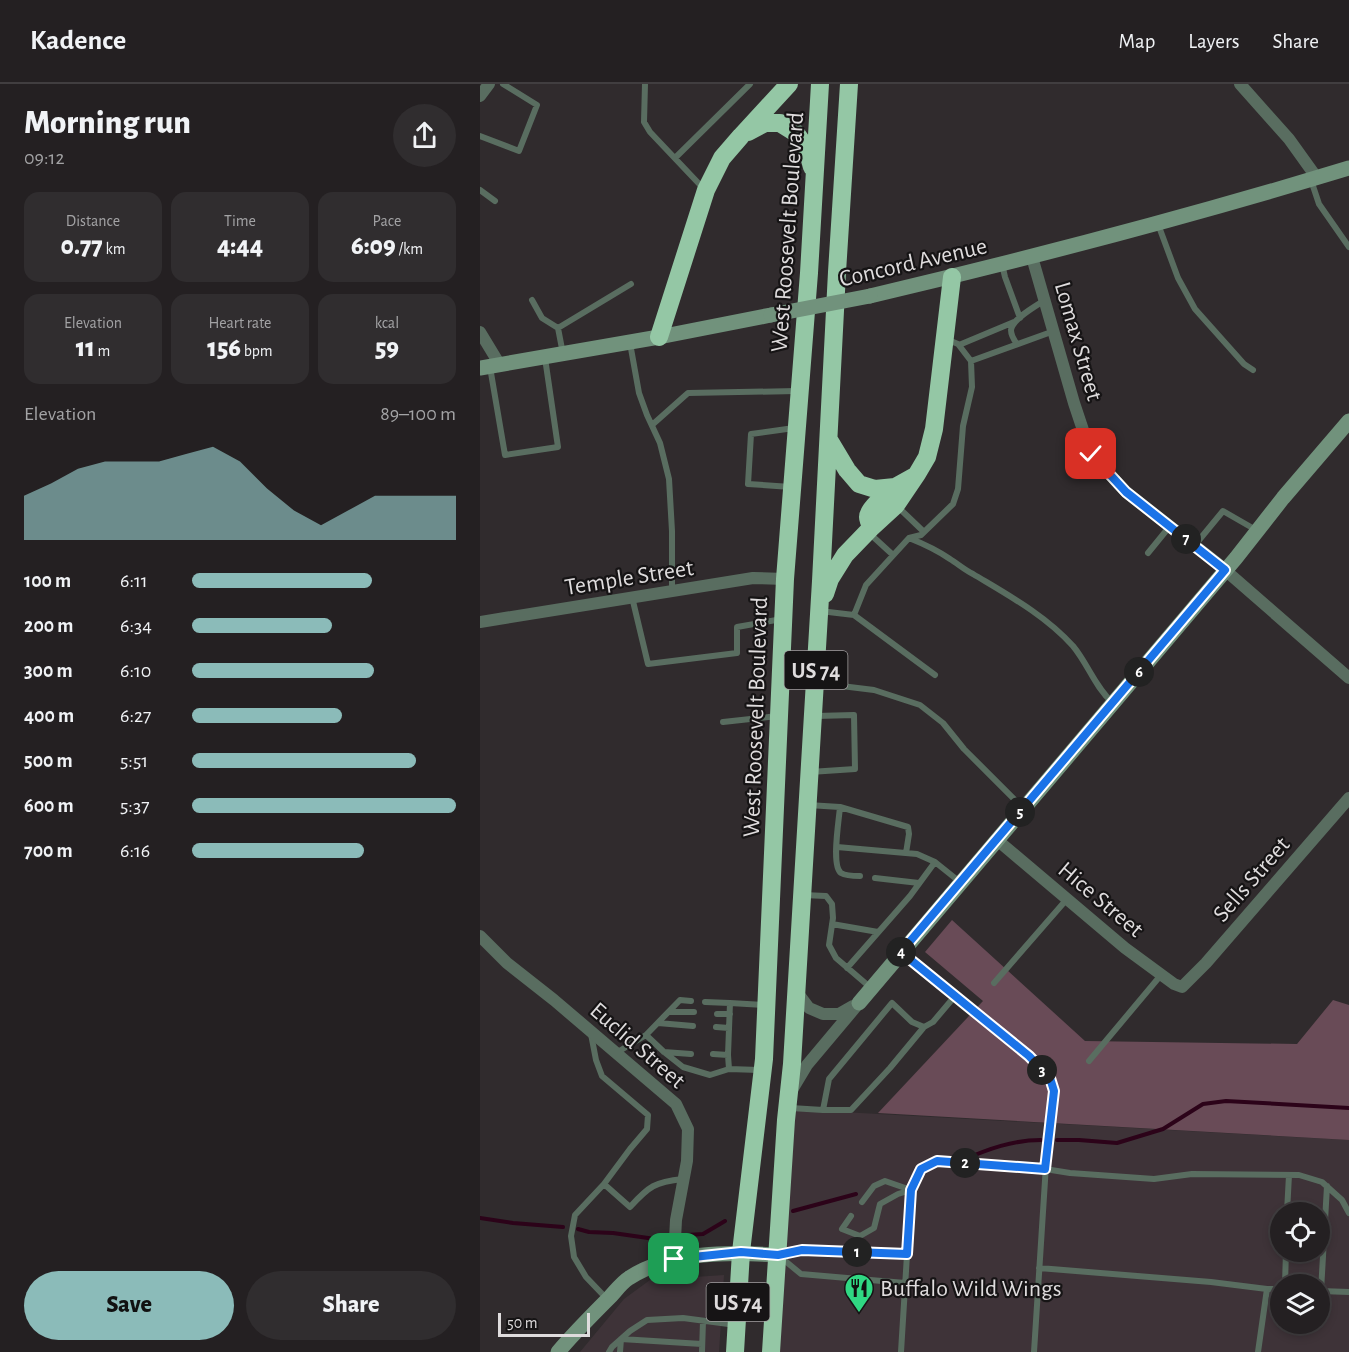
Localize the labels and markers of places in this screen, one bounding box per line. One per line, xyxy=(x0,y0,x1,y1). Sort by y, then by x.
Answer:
pin xyxy=(1065,428,1116,479)
pin: 7 xyxy=(1171,524,1201,554)
pin: 6 xyxy=(1124,657,1154,687)
pin: 5 xyxy=(1005,797,1035,827)
pin: 4 xyxy=(886,937,916,967)
pin: 3 xyxy=(1027,1055,1057,1085)
pin: 2 xyxy=(950,1148,980,1178)
pin xyxy=(648,1233,699,1284)
pin: 1 xyxy=(842,1237,872,1267)
restaurant icon: Buffalo Wild Wings xyxy=(843,1272,875,1314)
place label: Buffalo Wild Wings xyxy=(880,1277,1062,1301)

